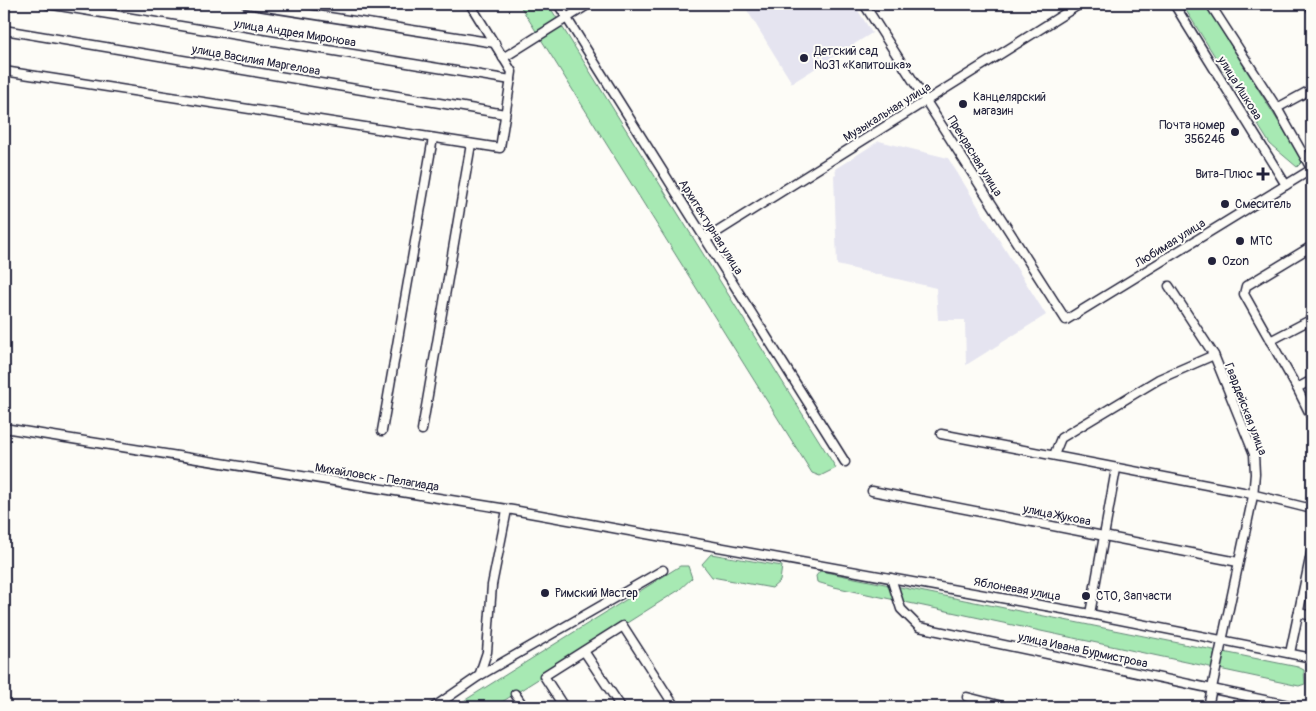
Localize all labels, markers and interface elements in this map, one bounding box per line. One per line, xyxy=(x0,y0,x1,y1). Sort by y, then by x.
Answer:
street label: улица Андрея Миронова xyxy=(232,16,357,51)
street label: улица Василия Маргелова xyxy=(189,42,322,79)
place label: Детский сад №31 «Капитошка» xyxy=(813,44,911,73)
marker: Детский сад №31 «Капитошка» xyxy=(798,52,810,64)
street label: улица Ишкова xyxy=(1214,53,1265,123)
street label: Музыкальная улица xyxy=(841,79,934,145)
place label: Канцелярский магазин xyxy=(973,90,1046,119)
marker: Канцелярский магазин xyxy=(957,98,969,110)
street label: Прекрасная улица xyxy=(944,113,1006,200)
place label: Почта номер 356246 xyxy=(1159,118,1225,147)
marker: Почта номер 356246 xyxy=(1229,126,1241,138)
place label: Вита-Плюс xyxy=(1195,167,1253,182)
marker: Вита-Плюс xyxy=(1257,168,1269,180)
street label: Архитектурная улица xyxy=(675,177,746,278)
place label: Смеситель xyxy=(1235,197,1291,212)
marker: Смеситель xyxy=(1219,198,1231,210)
street label: Любимая улица xyxy=(1131,216,1209,272)
place label: МТС xyxy=(1250,234,1273,249)
marker: МТС xyxy=(1234,235,1246,247)
place label: Ozon xyxy=(1222,254,1249,269)
marker: Ozon xyxy=(1206,255,1218,267)
street label: Гвардейская улица xyxy=(1221,361,1270,458)
street label: Михайловск - Пелагиада xyxy=(314,460,440,495)
street label: улица Жукова xyxy=(1021,501,1093,530)
street label: Яблоневая улица xyxy=(972,574,1062,605)
place label: Римский Мастер xyxy=(555,586,638,601)
marker: Римский Мастер xyxy=(539,587,551,599)
place label: СТО, Запчасти xyxy=(1096,589,1172,604)
marker: СТО, Запчасти xyxy=(1080,590,1092,602)
street label: улица Ивана Бурмистрова xyxy=(1016,629,1149,672)

